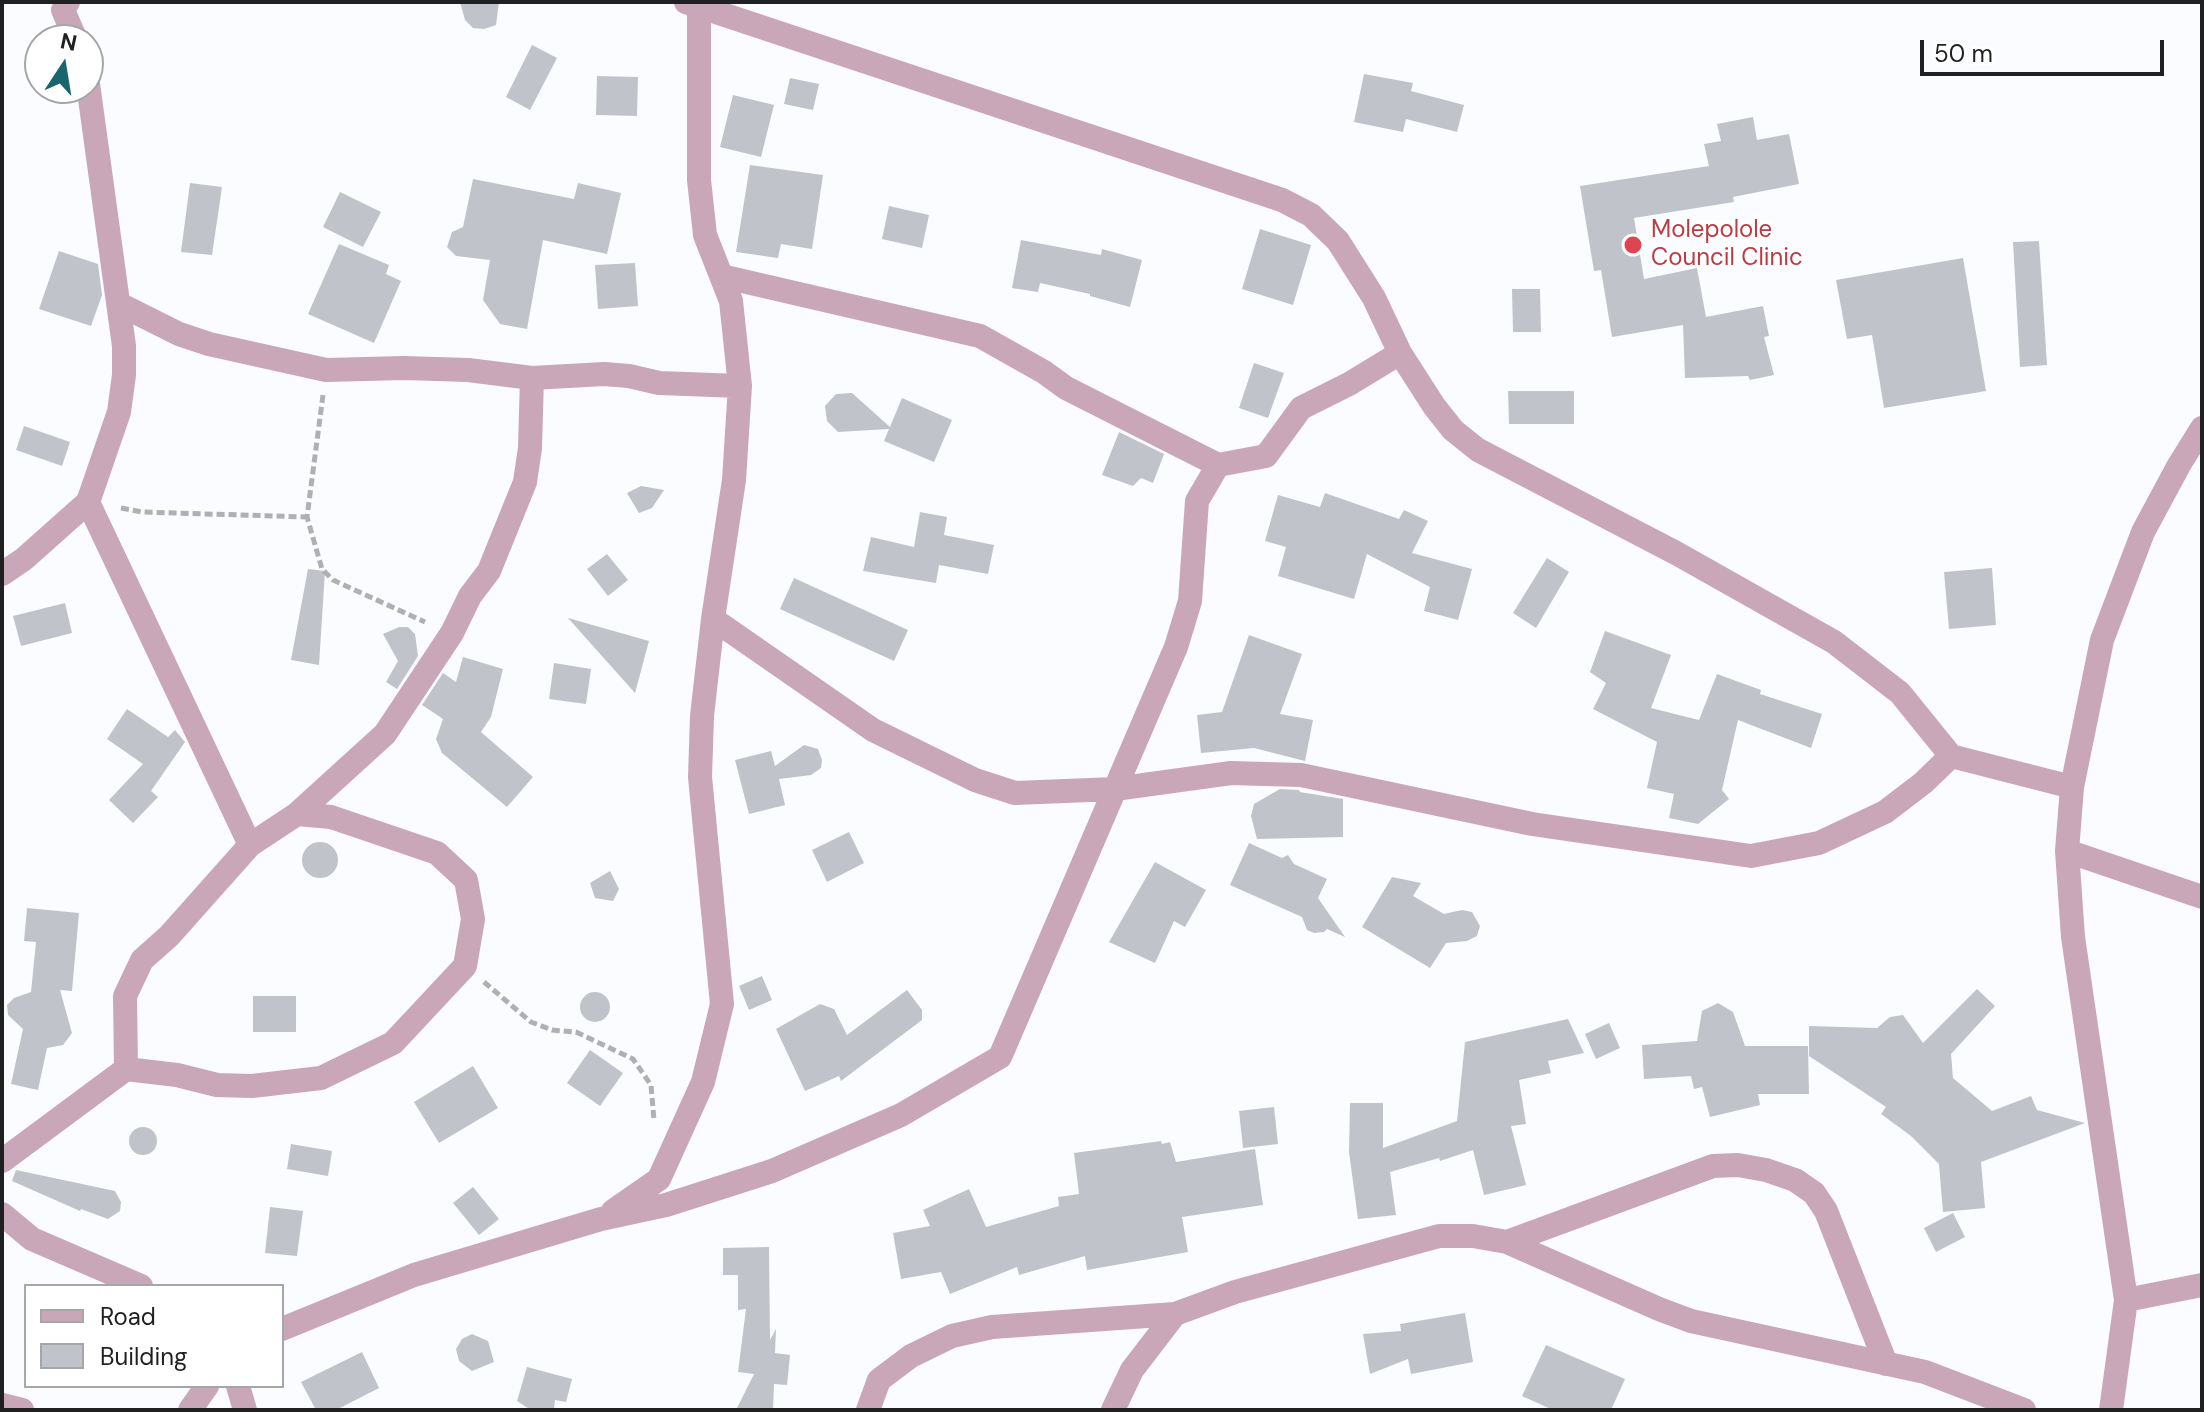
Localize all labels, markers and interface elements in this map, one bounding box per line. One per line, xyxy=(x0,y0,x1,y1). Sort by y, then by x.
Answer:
north arrow xyxy=(24,24,104,104)
scale bar xyxy=(1924,24,2168,74)
text: N xyxy=(58,26,80,58)
text: 50 m xyxy=(1934,38,1993,69)
place label: Molepolole Council Clinic xyxy=(1651,217,1803,273)
marker: Molepolole Council Clinic xyxy=(1622,234,1644,256)
legend xyxy=(24,1284,284,1388)
text: Road xyxy=(100,1301,156,1332)
text: Building xyxy=(100,1341,187,1372)

